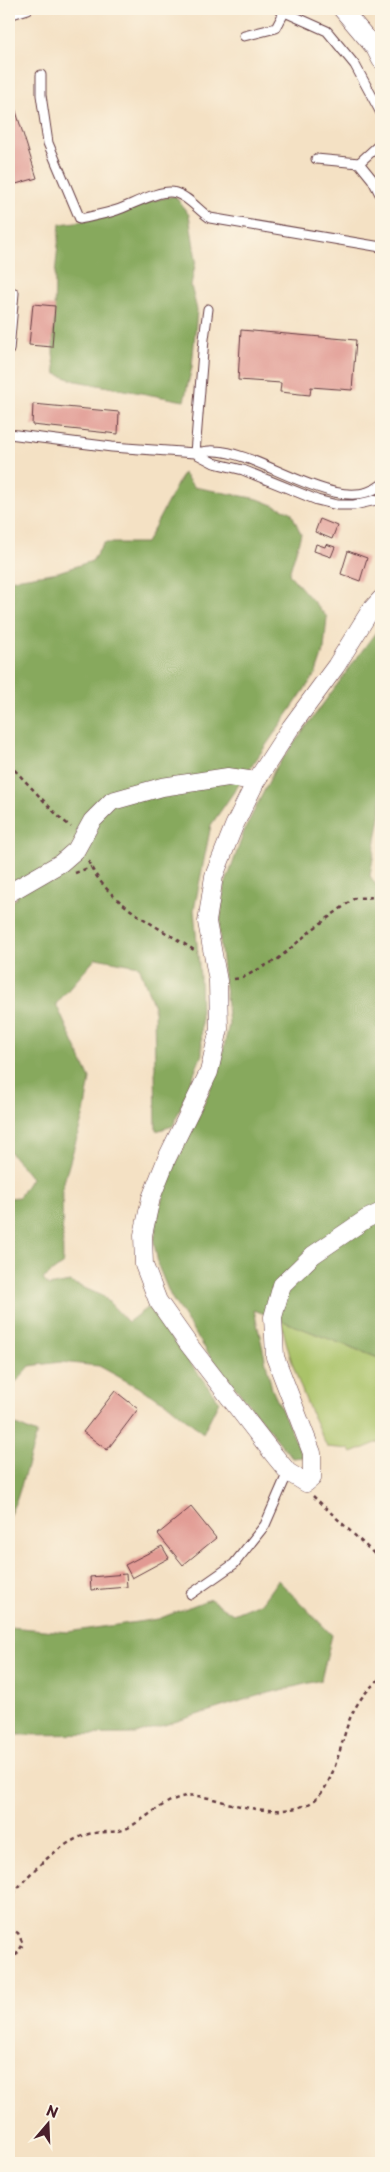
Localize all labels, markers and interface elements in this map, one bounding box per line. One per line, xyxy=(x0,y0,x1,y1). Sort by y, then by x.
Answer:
north arrow xyxy=(22,2100,72,2150)
text: N xyxy=(44,2100,61,2123)

